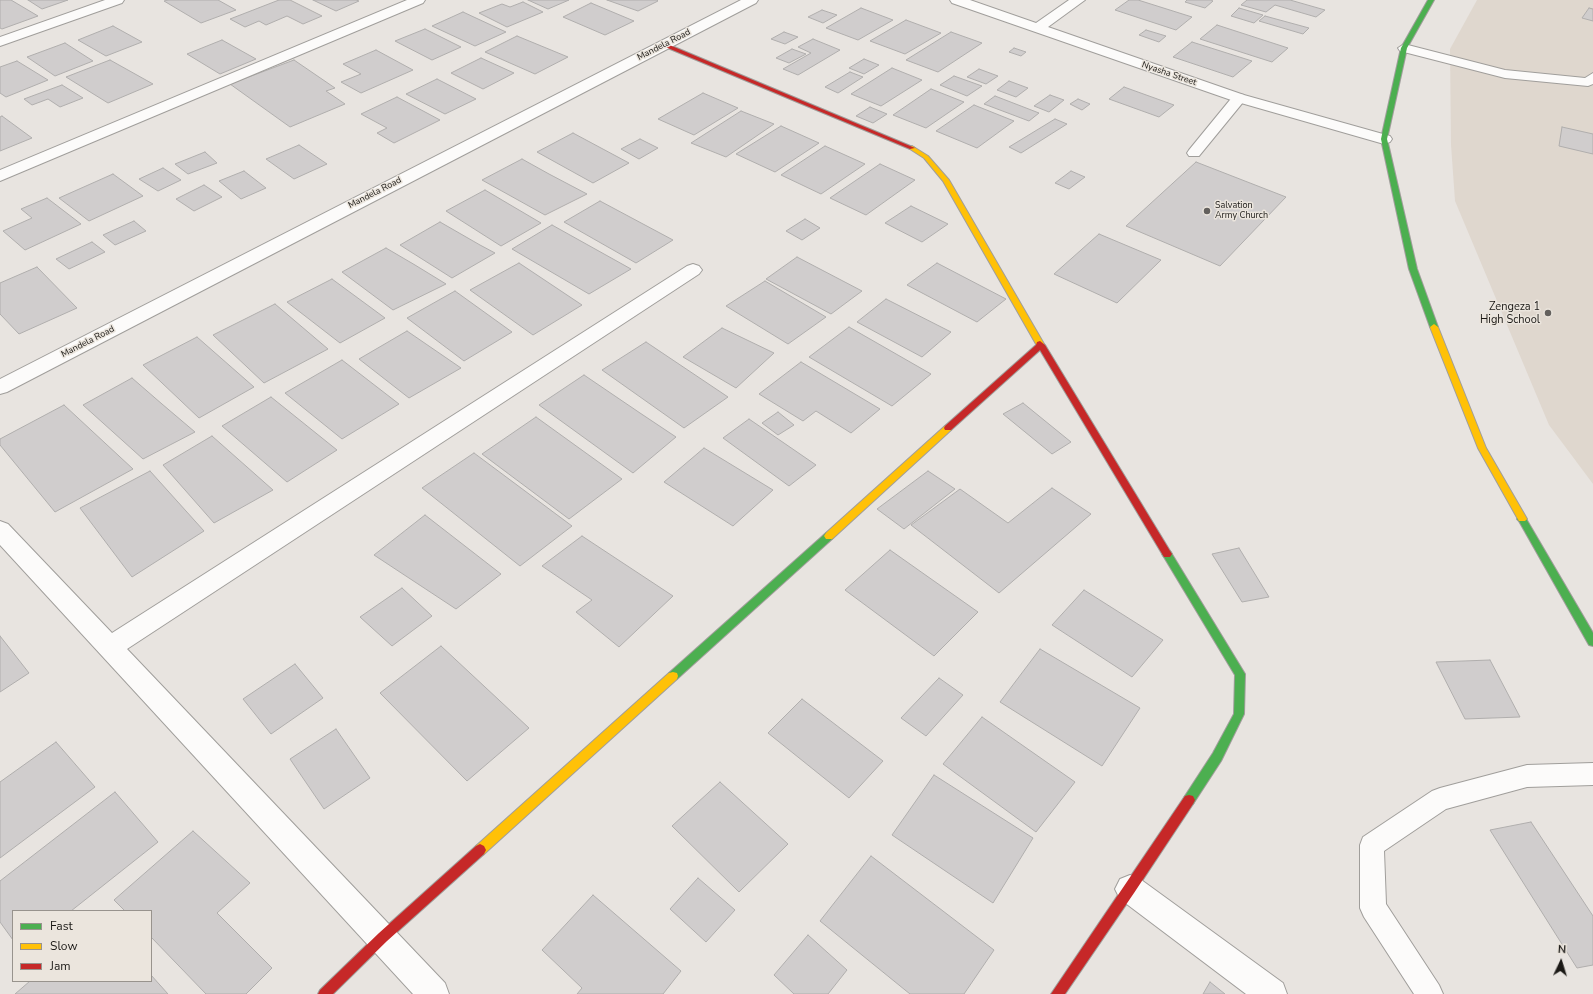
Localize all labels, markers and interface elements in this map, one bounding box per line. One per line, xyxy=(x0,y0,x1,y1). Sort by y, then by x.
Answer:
street label: Mandela Road xyxy=(636,27,692,63)
street label: Nyasha Street xyxy=(1140,60,1198,88)
street label: Mandela Road xyxy=(347,175,403,211)
place label: Salvation Army Church xyxy=(1215,201,1268,222)
marker: Salvation Army Church xyxy=(1202,206,1212,216)
place label: Zengeza 1 High School xyxy=(1480,300,1540,326)
marker: Zengeza 1 High School xyxy=(1543,308,1553,318)
street label: Mandela Road xyxy=(60,324,116,360)
legend xyxy=(12,910,152,982)
text: Fast xyxy=(50,918,73,934)
text: Slow xyxy=(50,938,78,954)
north arrow xyxy=(1541,942,1581,982)
text: N xyxy=(1557,942,1566,957)
text: Jam xyxy=(50,958,71,974)

